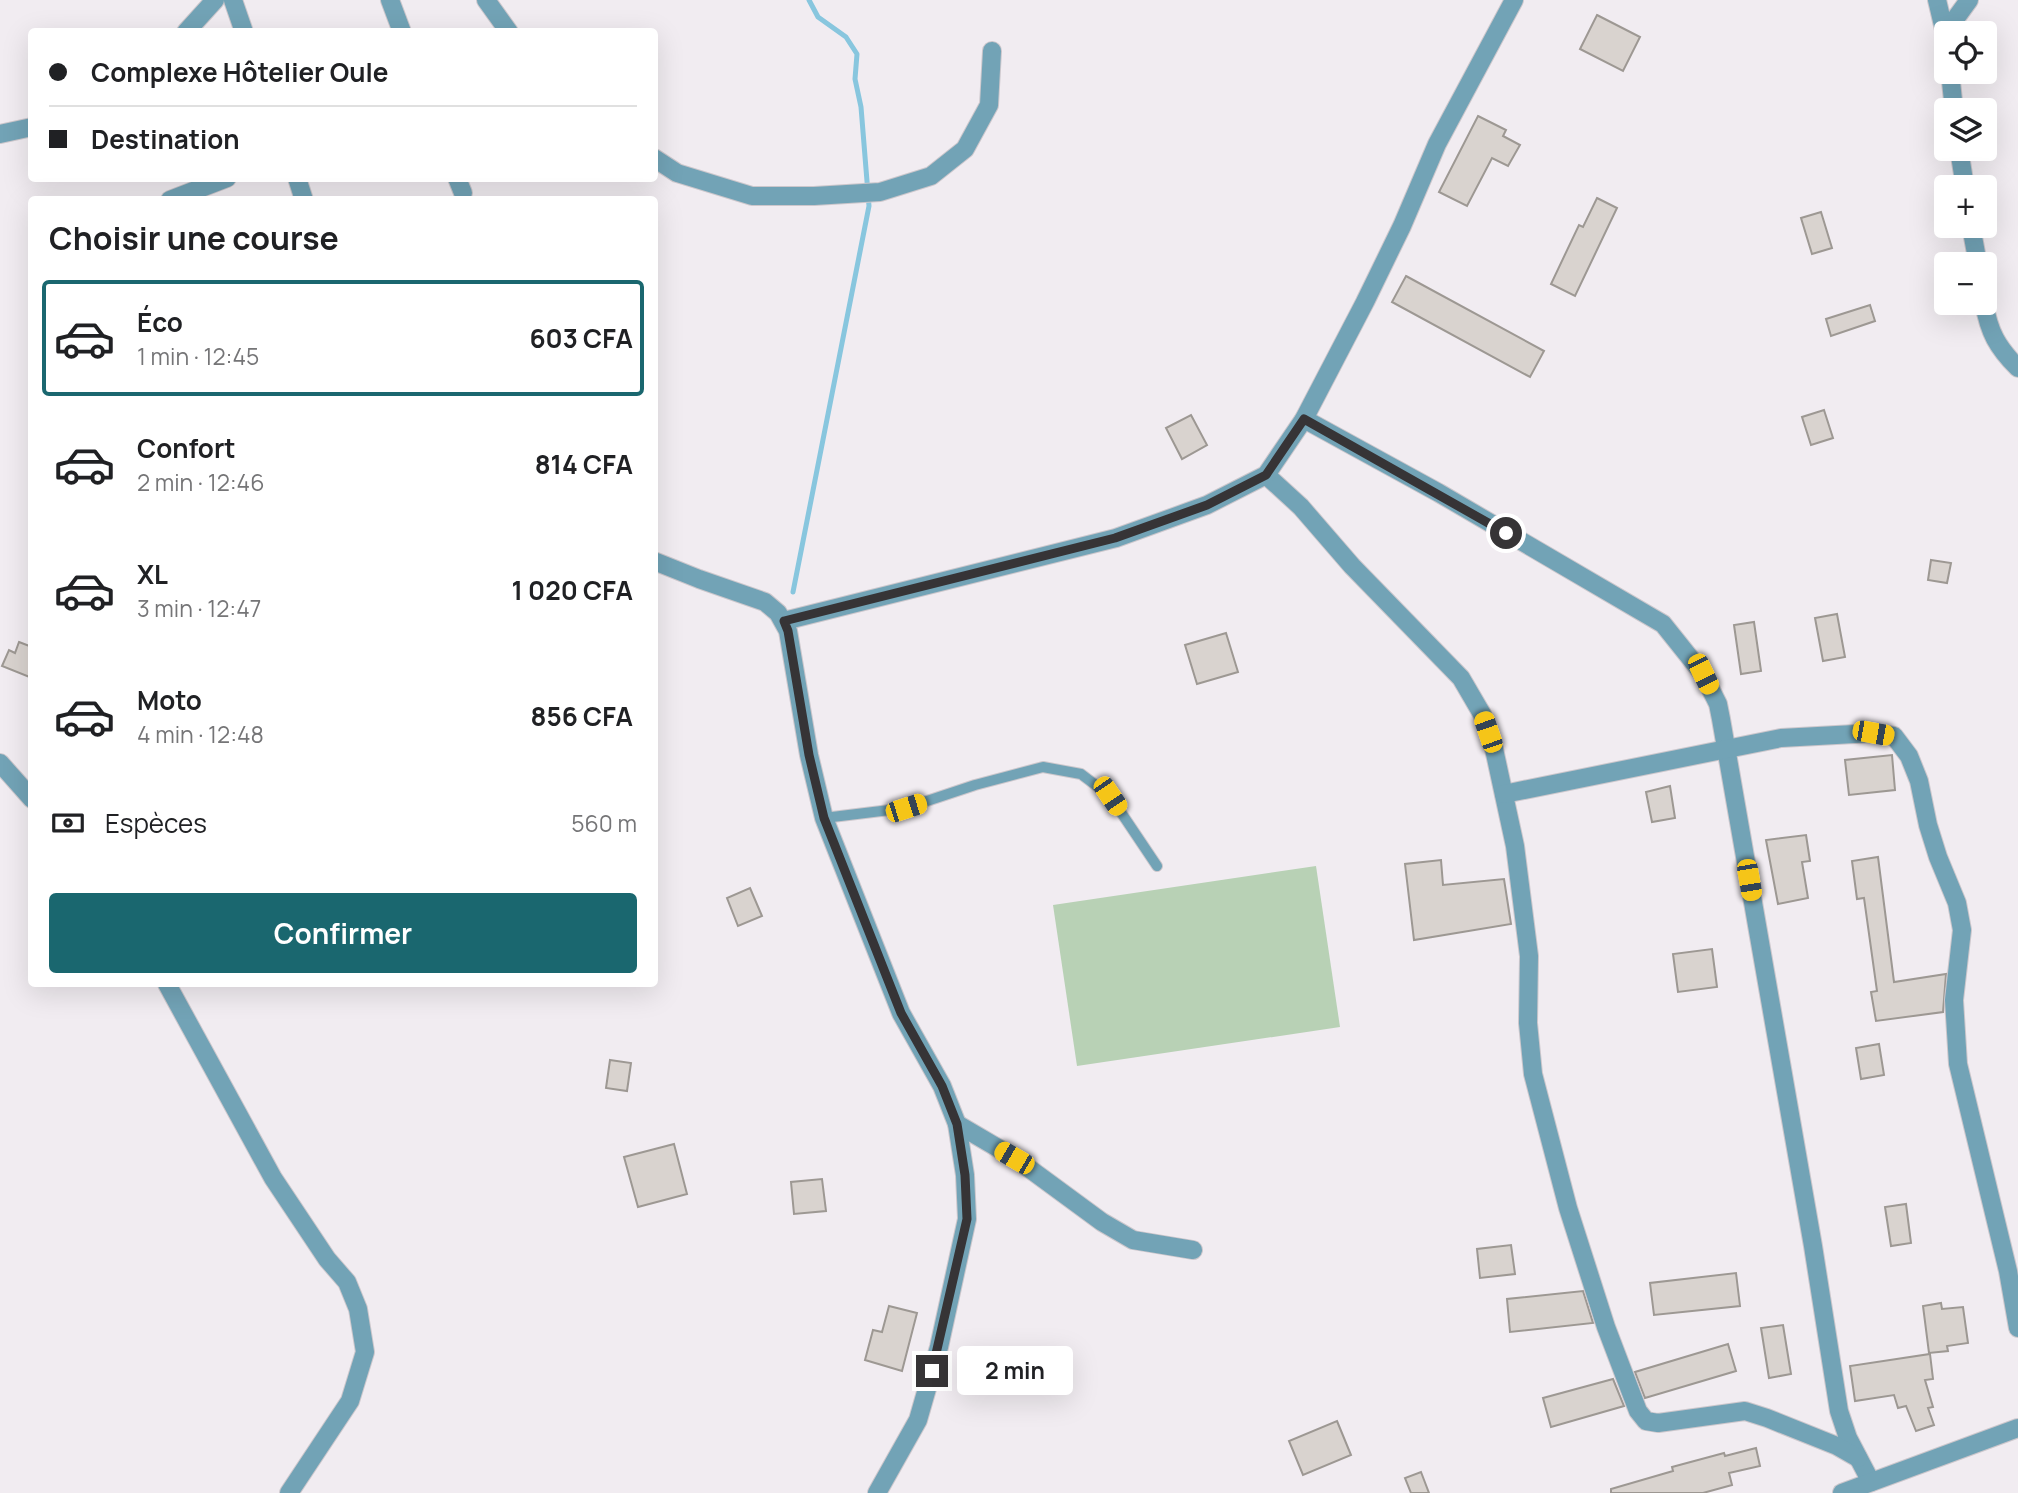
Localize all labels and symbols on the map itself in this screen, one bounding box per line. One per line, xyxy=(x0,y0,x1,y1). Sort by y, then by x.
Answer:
route start xyxy=(1490,517,1522,549)
car xyxy=(1685,651,1722,697)
car xyxy=(1472,709,1505,755)
car xyxy=(1851,719,1896,747)
car xyxy=(1090,773,1131,819)
car xyxy=(883,792,930,824)
car xyxy=(1736,857,1763,903)
car xyxy=(991,1138,1038,1178)
callout: 2 min xyxy=(956,1346,1072,1396)
route end xyxy=(916,1355,948,1387)

